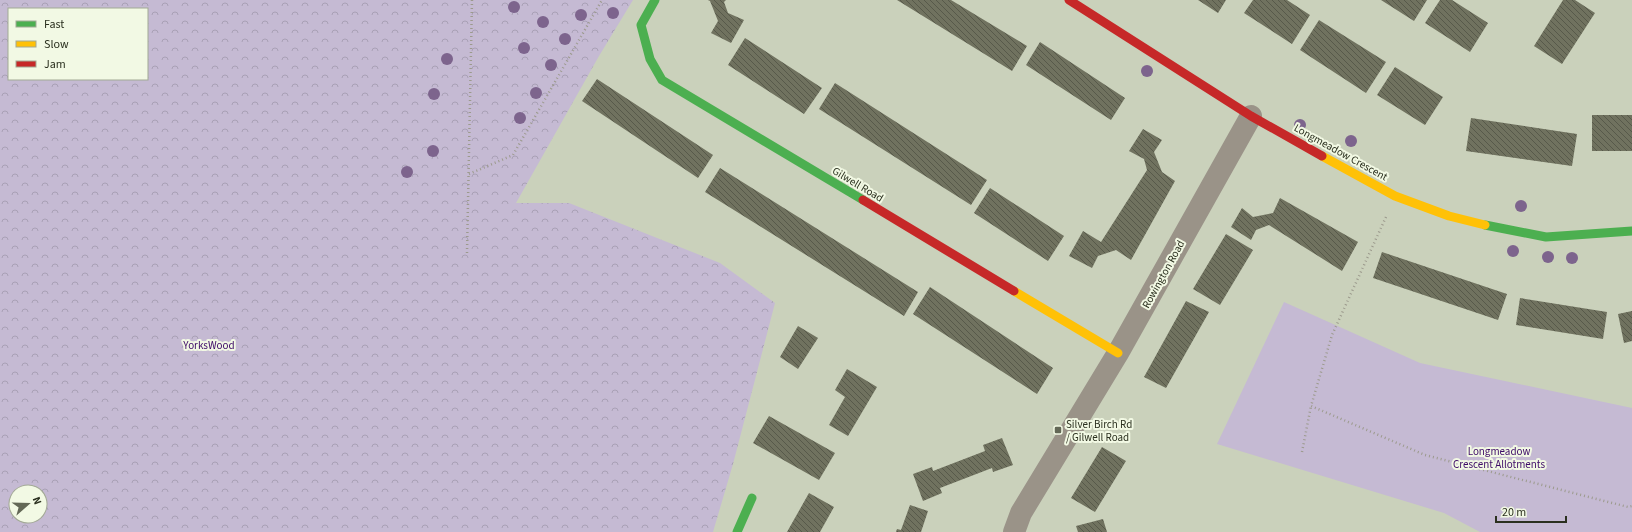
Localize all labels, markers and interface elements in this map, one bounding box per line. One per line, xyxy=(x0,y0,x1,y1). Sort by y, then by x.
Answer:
legend xyxy=(8,8,148,80)
text: Fast xyxy=(44,16,64,33)
text: Slow xyxy=(44,36,69,53)
text: Jam xyxy=(44,56,66,73)
street label: Longmeadow Crescent xyxy=(1291,120,1390,185)
street label: Gilwell Road xyxy=(829,163,886,206)
street label: Rowington Road xyxy=(1139,238,1188,311)
park label: YorksWood xyxy=(182,338,235,353)
place label: Silver Birch Rd / Gilwell Road xyxy=(1066,417,1132,445)
marker: Silver Birch Rd / Gilwell Road xyxy=(1053,425,1063,435)
park label: Longmeadow Crescent Allotments xyxy=(1453,444,1545,472)
north arrow xyxy=(8,484,48,524)
text: N xyxy=(29,495,45,507)
scale bar xyxy=(1496,498,1566,524)
text: 20 m xyxy=(1502,504,1526,521)

